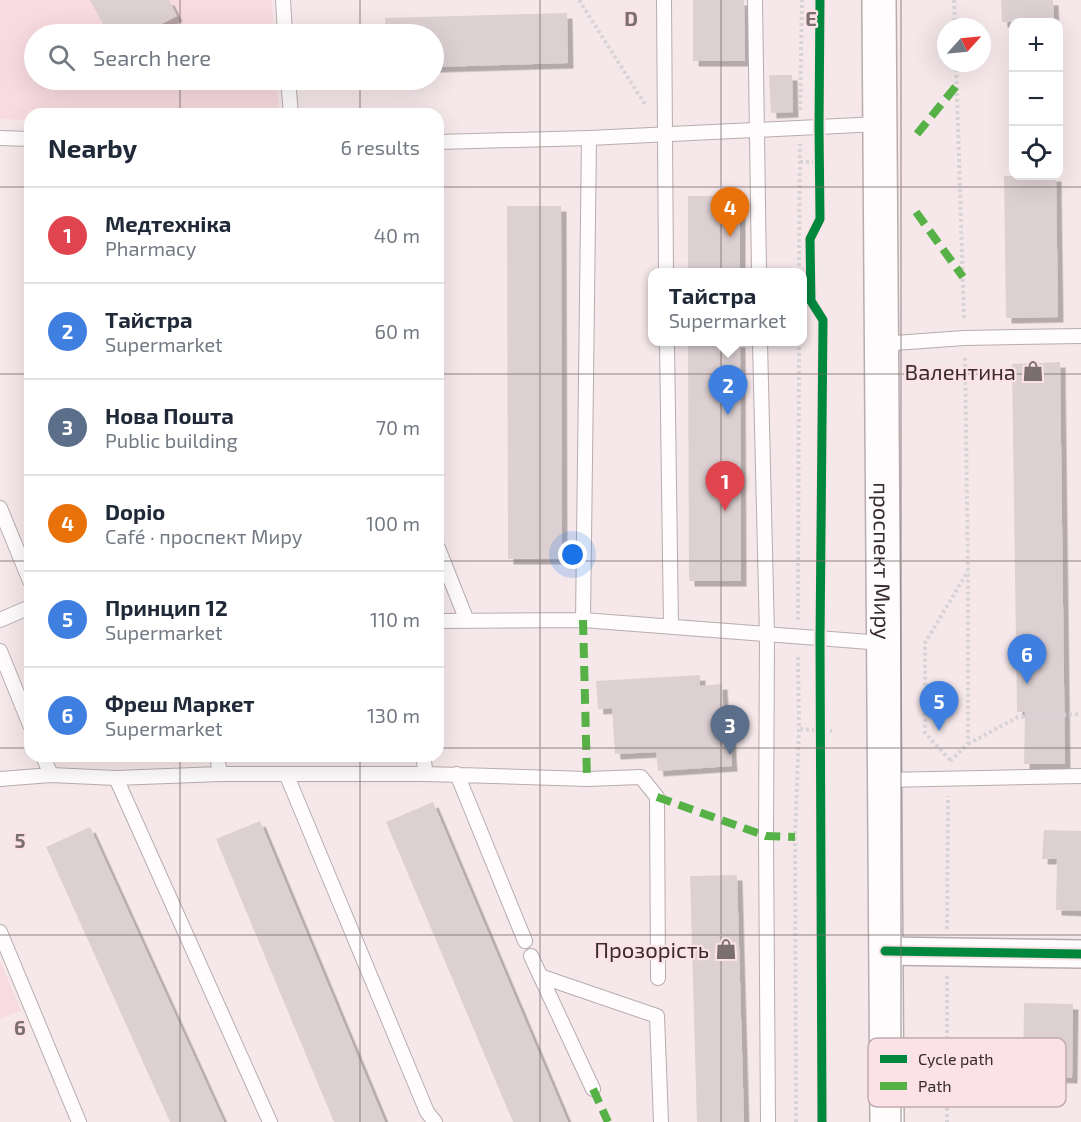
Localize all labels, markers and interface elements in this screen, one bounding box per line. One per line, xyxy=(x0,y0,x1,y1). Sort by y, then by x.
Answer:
text: D xyxy=(624,6,638,30)
text: E xyxy=(805,6,817,30)
north arrow xyxy=(937,18,991,72)
map controls xyxy=(1009,18,1063,180)
button: + xyxy=(1009,18,1063,72)
search box xyxy=(24,24,444,90)
icon: search xyxy=(45,41,78,74)
text: Search here xyxy=(93,44,211,70)
button: − xyxy=(1009,72,1063,126)
button: locate xyxy=(1009,126,1063,180)
text: Nearby xyxy=(48,132,137,163)
text: 6 results xyxy=(340,135,420,159)
pin: 4 xyxy=(710,188,750,237)
text: Медтехніка xyxy=(105,210,231,236)
text: 1 xyxy=(63,223,72,247)
text: 40 m xyxy=(374,223,420,247)
text: Pharmacy xyxy=(105,236,196,260)
popup xyxy=(648,268,807,346)
text: Тайстра xyxy=(669,282,756,308)
text: Тайстра xyxy=(105,306,193,332)
text: Supermarket xyxy=(669,308,786,332)
text: 2 xyxy=(62,319,73,343)
text: 60 m xyxy=(375,319,420,343)
text: Supermarket xyxy=(105,332,223,356)
place label: Валентина xyxy=(905,358,1016,384)
shop icon: Валентина xyxy=(1021,359,1045,383)
pin: 2 xyxy=(708,366,748,415)
text: Нова Пошта xyxy=(105,402,234,428)
text: 3 xyxy=(62,415,73,439)
text: 70 m xyxy=(376,415,420,439)
text: Public building xyxy=(105,428,238,452)
pin: 1 xyxy=(706,462,744,511)
street label: проспект Миру xyxy=(869,482,897,640)
text: Dopio xyxy=(105,498,165,524)
text: 4 xyxy=(61,511,74,535)
text: 100 m xyxy=(366,511,420,535)
text: Café · проспект Миру xyxy=(105,524,302,548)
your location xyxy=(558,540,587,569)
text: Принцип 12 xyxy=(105,594,228,620)
text: 5 xyxy=(62,607,73,631)
text: 110 m xyxy=(370,607,420,631)
text: Supermarket xyxy=(105,620,223,644)
pin: 6 xyxy=(1008,634,1046,684)
pin: 5 xyxy=(920,682,958,731)
text: Фреш Маркет xyxy=(105,690,255,716)
text: 6 xyxy=(62,703,73,727)
text: 130 m xyxy=(367,703,420,727)
pin: 3 xyxy=(710,706,750,755)
text: Supermarket xyxy=(105,716,223,740)
text: 5 xyxy=(14,828,26,852)
place label: Прозорість xyxy=(594,936,709,962)
shop icon: Прозорість xyxy=(714,937,738,961)
text: 6 xyxy=(14,1015,26,1039)
legend xyxy=(868,1038,1066,1107)
text: Cycle path xyxy=(918,1049,994,1068)
text: Path xyxy=(918,1076,952,1095)

